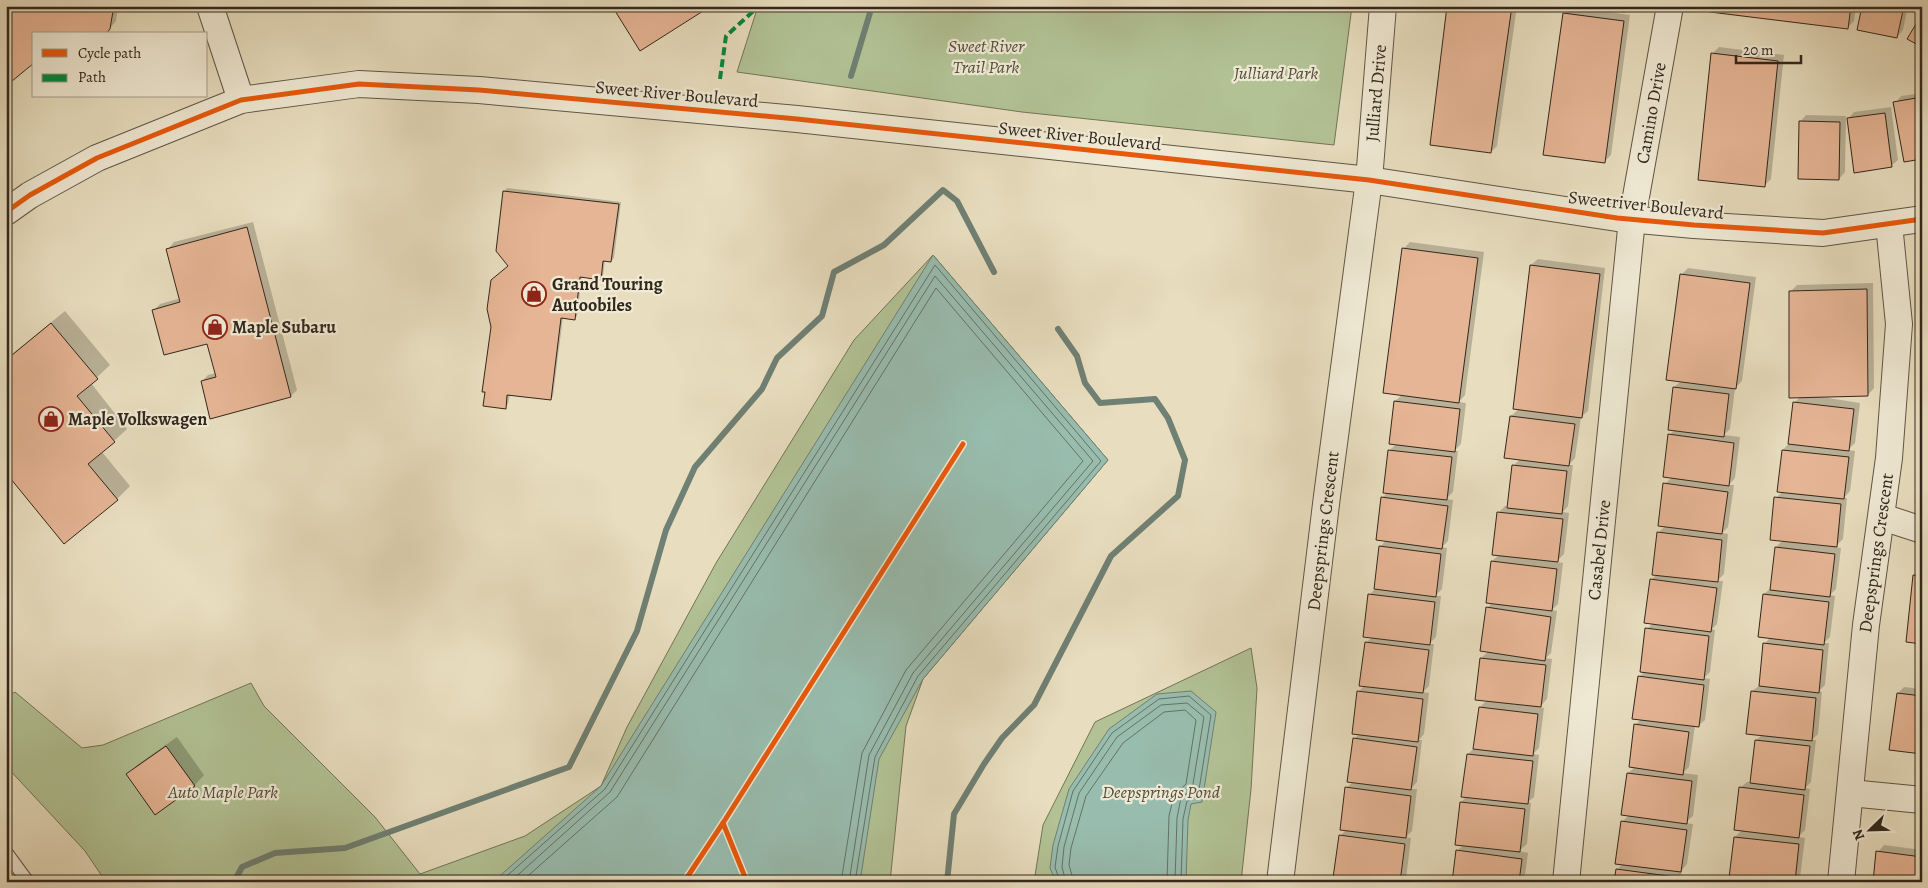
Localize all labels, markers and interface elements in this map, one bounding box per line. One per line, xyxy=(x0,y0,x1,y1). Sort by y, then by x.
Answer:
legend xyxy=(32,32,208,98)
scale bar xyxy=(1736,32,1800,64)
park label: Sweet River Trail Park xyxy=(948,34,1025,79)
text: 20 m xyxy=(1743,40,1774,60)
text: Cycle path xyxy=(78,43,141,63)
street label: Julliard Drive xyxy=(1360,43,1392,143)
street label: Camino Drive xyxy=(1630,60,1672,166)
park label: Julliard Park xyxy=(1233,61,1318,85)
text: Path xyxy=(78,67,106,87)
street label: Sweet River Boulevard xyxy=(594,75,760,113)
street label: Sweet River Boulevard xyxy=(997,116,1163,157)
street label: Sweetriver Boulevard xyxy=(1567,185,1725,225)
place label: Grand Touring Autoobiles xyxy=(551,272,663,317)
shop icon: Grand Touring Autoobiles xyxy=(521,281,547,307)
shop icon: Maple Subaru xyxy=(202,314,228,340)
place label: Maple Subaru xyxy=(232,315,336,339)
shop icon: Maple Volkswagen xyxy=(38,406,64,432)
place label: Maple Volkswagen xyxy=(68,407,207,431)
street label: Deepsprings Crescent xyxy=(1301,450,1345,612)
street label: Deepsprings Crescent xyxy=(1853,472,1899,634)
street label: Casabel Drive xyxy=(1582,499,1616,601)
park label: Auto Maple Park xyxy=(167,780,278,804)
park label: Deepsprings Pond xyxy=(1102,780,1221,804)
north arrow xyxy=(1846,806,1896,856)
text: N xyxy=(1848,826,1869,843)

